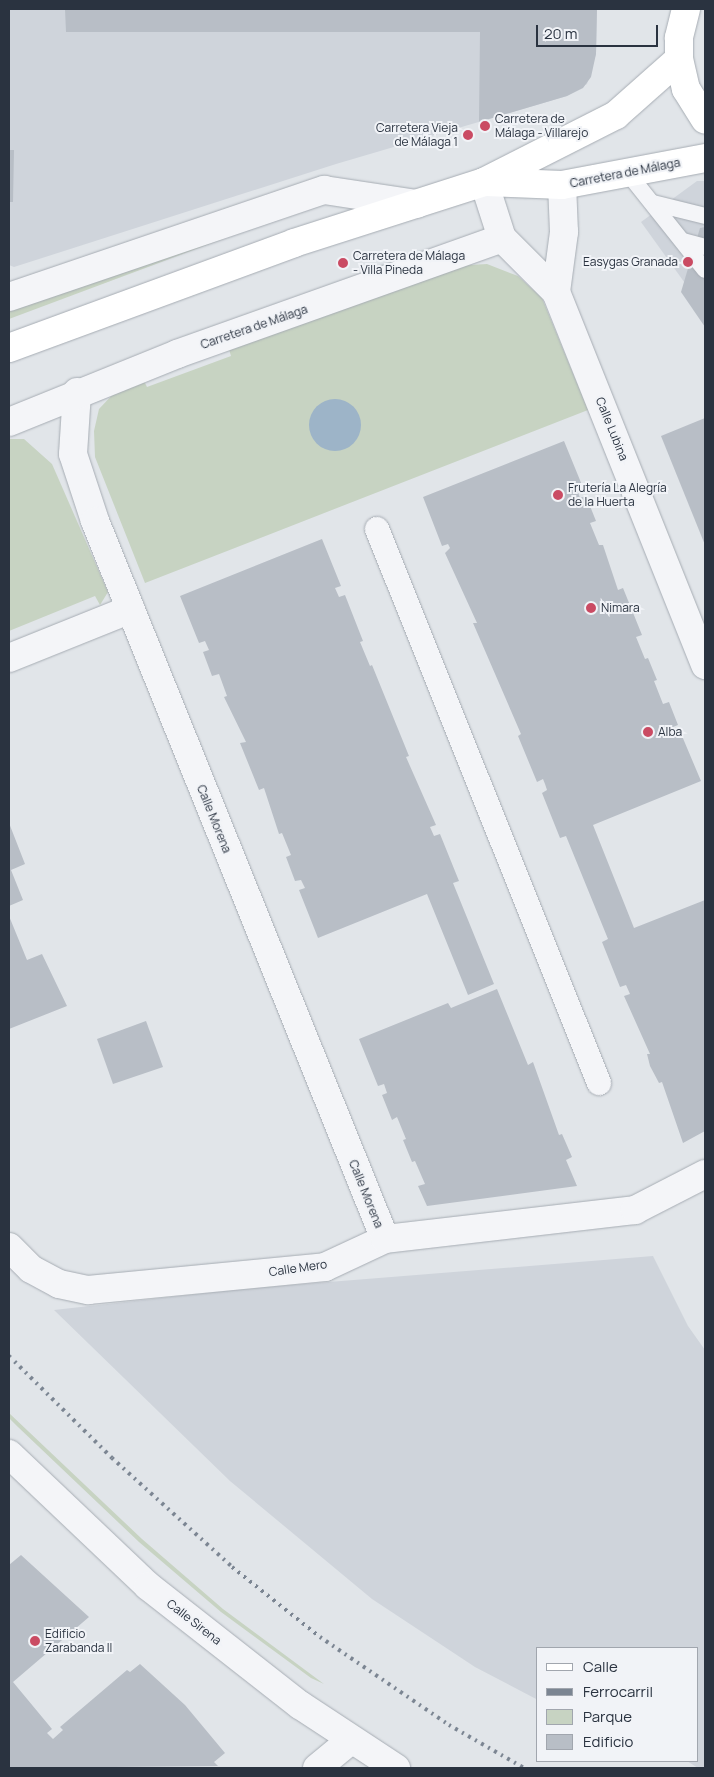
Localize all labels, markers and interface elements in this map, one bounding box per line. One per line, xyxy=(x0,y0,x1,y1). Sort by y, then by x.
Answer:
scale bar xyxy=(539,15,662,47)
text: 20 m xyxy=(544,23,577,44)
place label: Carretera de Málaga - Villarejo xyxy=(495,112,588,140)
marker: Carretera de Málaga - Villarejo xyxy=(479,120,491,132)
place label: Carretera Vieja de Málaga 1 xyxy=(376,121,458,149)
marker: Carretera Vieja de Málaga 1 xyxy=(462,129,474,141)
street label: Carretera de Málaga xyxy=(569,155,681,191)
place label: Carretera de Málaga - Villa Pineda xyxy=(353,249,465,277)
place label: Easygas Granada xyxy=(583,255,678,269)
marker: Easygas Granada xyxy=(682,256,694,268)
marker: Carretera de Málaga - Villa Pineda xyxy=(337,257,349,269)
street label: Carretera de Málaga xyxy=(199,302,309,352)
street label: Calle Lubina xyxy=(593,395,631,463)
place label: Frutería La Alegría de la Huerta xyxy=(568,481,667,509)
marker: Frutería La Alegría de la Huerta xyxy=(552,489,564,501)
place label: Nimara xyxy=(601,601,640,615)
marker: Nimara xyxy=(585,602,597,614)
place label: Alba xyxy=(658,725,682,739)
marker: Alba xyxy=(642,726,654,738)
street label: Calle Morena xyxy=(194,783,234,855)
street label: Calle Morena xyxy=(346,1158,386,1230)
street label: Calle Mero xyxy=(268,1257,328,1279)
street label: Calle Sirena xyxy=(164,1596,224,1648)
place label: Edificio Zarabanda II xyxy=(45,1627,112,1655)
marker: Edificio Zarabanda II xyxy=(29,1635,41,1647)
legend xyxy=(536,1647,699,1762)
text: Calle xyxy=(583,1656,618,1677)
text: Ferrocarril xyxy=(583,1681,653,1702)
text: Parque xyxy=(583,1706,632,1727)
text: Edificio xyxy=(583,1731,633,1752)

